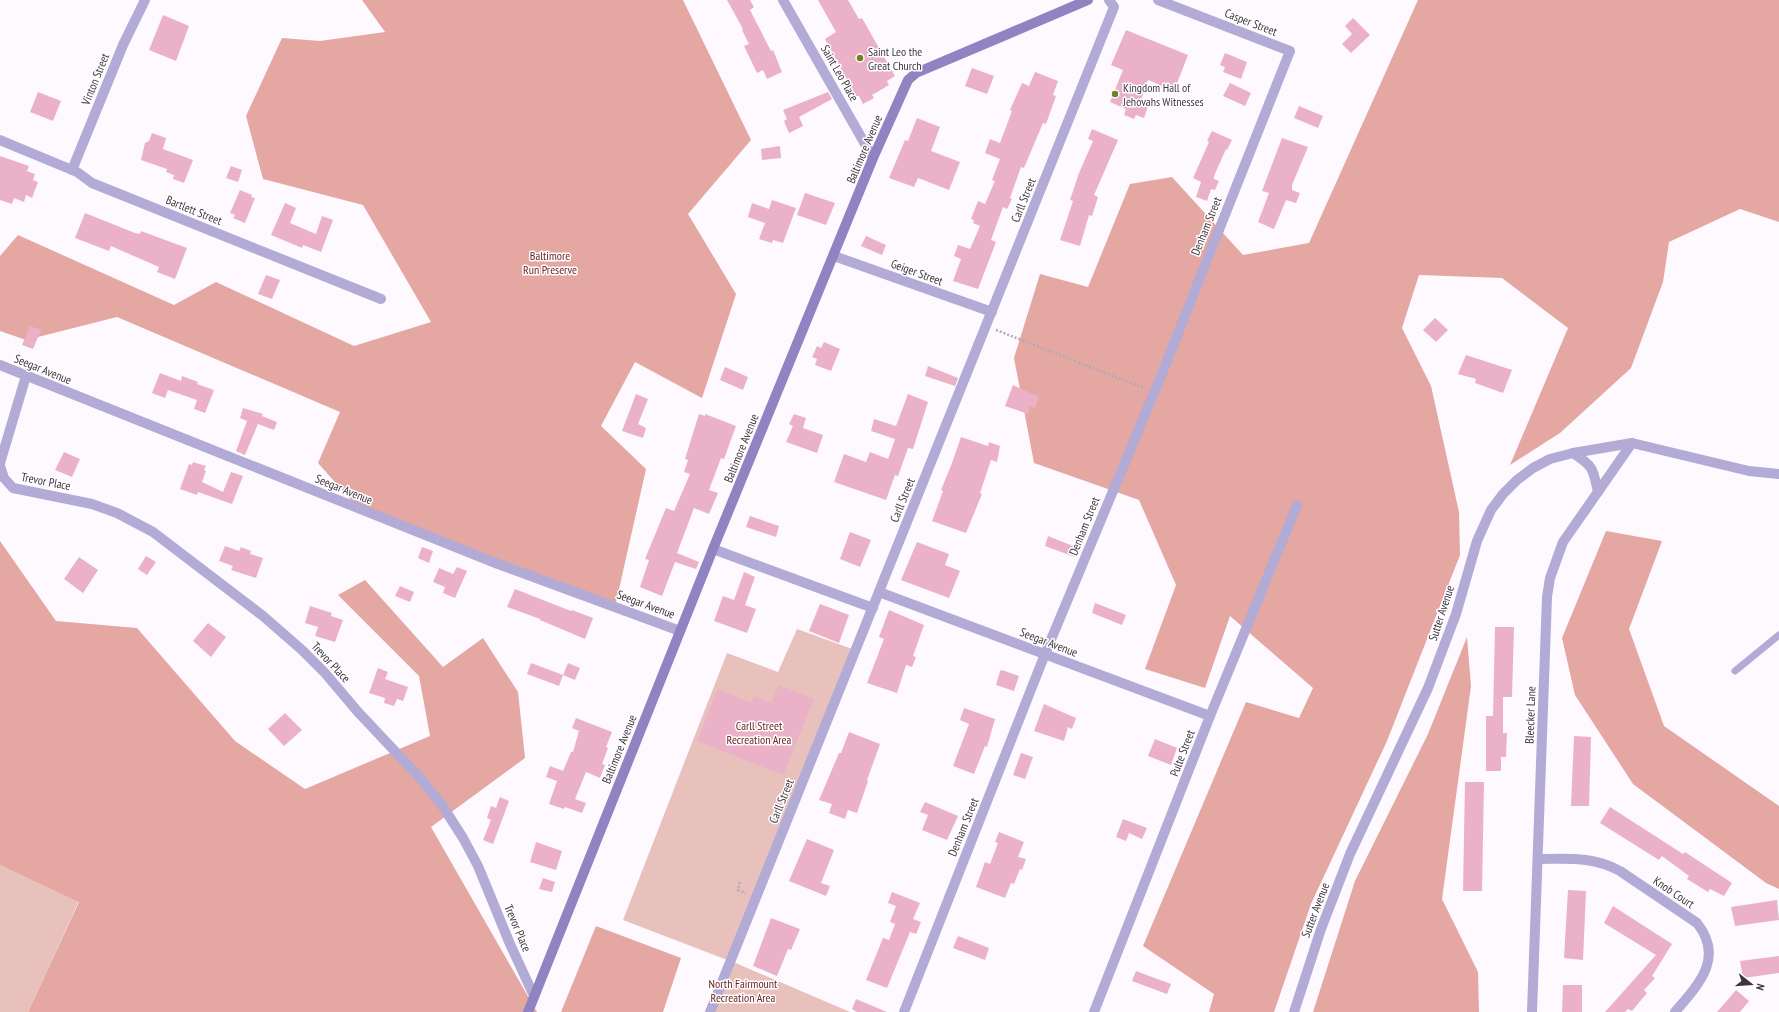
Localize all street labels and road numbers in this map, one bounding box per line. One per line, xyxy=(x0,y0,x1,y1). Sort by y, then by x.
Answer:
street label: Casper Street xyxy=(1223,5,1280,39)
street label: Saint Leo Place xyxy=(818,42,862,104)
street label: Vinton Street xyxy=(77,50,112,108)
street label: Baltimore Avenue xyxy=(843,112,885,186)
street label: Carll Street xyxy=(1007,175,1039,224)
street label: Bartlett Street xyxy=(164,192,225,228)
street label: Denham Street xyxy=(1187,194,1225,257)
street label: Geiger Street xyxy=(889,256,946,289)
street label: Seegar Avenue xyxy=(12,351,74,387)
street label: Baltimore Avenue xyxy=(720,411,762,485)
street label: Trevor Place xyxy=(20,469,72,493)
street label: Seegar Avenue xyxy=(313,471,375,507)
street label: Carll Street xyxy=(886,475,918,524)
street label: Denham Street xyxy=(1065,494,1103,557)
street label: Sutter Avenue xyxy=(1425,583,1457,643)
street label: Seegar Avenue xyxy=(615,587,677,621)
street label: Seegar Avenue xyxy=(1018,624,1080,660)
street label: Trevor Place xyxy=(308,639,354,685)
street label: Bleecker Lane xyxy=(1521,686,1539,744)
street label: Baltimore Avenue xyxy=(598,712,640,786)
street label: Pulte Street xyxy=(1166,727,1198,778)
street label: Carll Street xyxy=(765,776,797,825)
street label: Denham Street xyxy=(944,795,982,858)
street label: Knob Court xyxy=(1651,873,1698,912)
street label: Sutter Avenue xyxy=(1298,880,1332,940)
street label: Trevor Place xyxy=(501,902,535,954)

